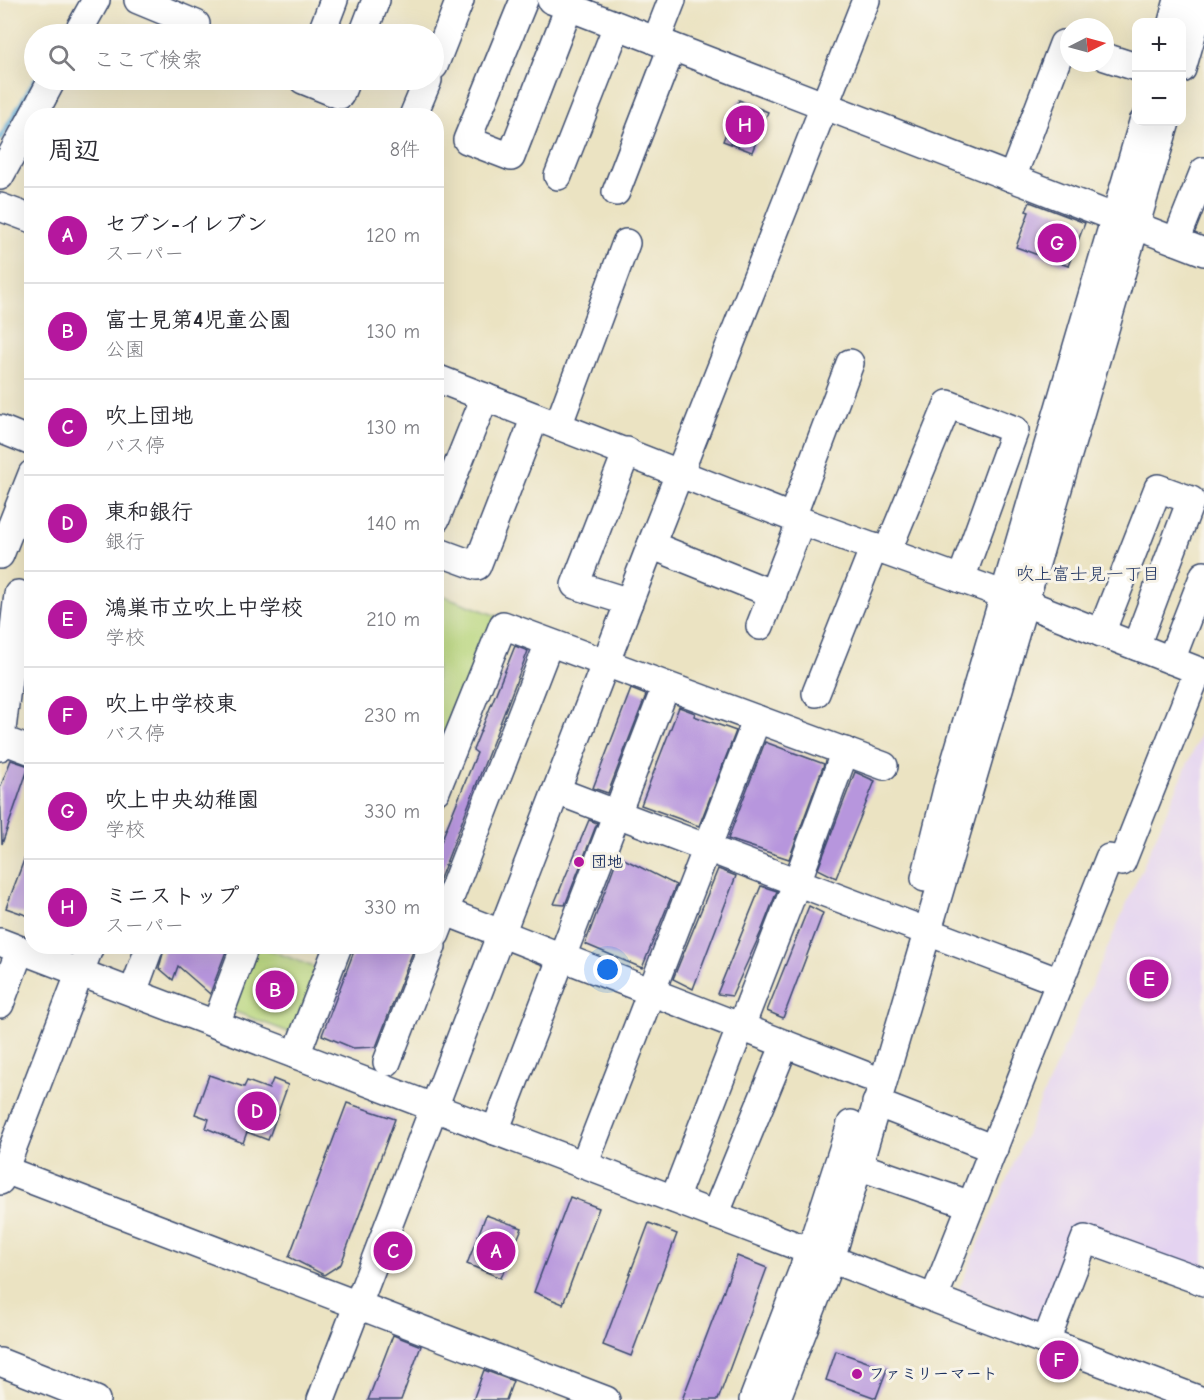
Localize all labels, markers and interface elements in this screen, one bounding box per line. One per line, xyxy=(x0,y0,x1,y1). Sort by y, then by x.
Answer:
north arrow xyxy=(1060,18,1114,72)
map controls xyxy=(1132,18,1186,126)
button: + xyxy=(1132,18,1186,72)
search box xyxy=(24,24,444,90)
icon: search xyxy=(45,41,78,74)
text: ここで検索 xyxy=(93,47,203,73)
button: − xyxy=(1132,72,1186,126)
pin: H xyxy=(726,102,764,148)
text: 周辺 xyxy=(48,136,100,166)
text: 8件 xyxy=(390,138,420,161)
text: セブン-イレブン xyxy=(105,211,268,237)
pin: G xyxy=(1038,220,1076,266)
text: A xyxy=(62,224,73,247)
text: 120 m xyxy=(366,224,420,247)
text: スーパー xyxy=(105,242,184,265)
text: 富士見第4児童公園 xyxy=(105,307,291,333)
text: B xyxy=(61,320,74,343)
text: 130 m xyxy=(367,320,420,343)
text: 公園 xyxy=(105,338,145,361)
text: 吹上団地 xyxy=(105,403,193,429)
text: C xyxy=(61,416,74,439)
text: 130 m xyxy=(367,416,420,439)
text: バス停 xyxy=(105,434,165,457)
text: 東和銀行 xyxy=(105,499,193,525)
text: D xyxy=(61,512,74,535)
text: 140 m xyxy=(367,512,420,535)
text: 銀行 xyxy=(105,530,145,553)
district label: 吹上富士見一丁目 xyxy=(1016,564,1160,585)
text: 鴻巣市立吹上中学校 xyxy=(105,595,303,621)
text: E xyxy=(62,608,73,631)
text: 210 m xyxy=(366,608,420,631)
text: 学校 xyxy=(105,626,145,649)
text: 吹上中学校東 xyxy=(105,691,237,717)
text: F xyxy=(62,704,73,727)
text: 230 m xyxy=(364,704,420,727)
text: バス停 xyxy=(105,722,165,745)
text: 吹上中央幼稚園 xyxy=(105,787,259,813)
text: G xyxy=(60,800,75,823)
text: 330 m xyxy=(364,800,420,823)
text: 学校 xyxy=(105,818,145,841)
place label: 団地 xyxy=(591,853,623,871)
marker: 団地 xyxy=(572,855,586,869)
text: ミニストップ xyxy=(105,883,239,909)
text: H xyxy=(60,896,75,919)
text: 330 m xyxy=(364,896,420,919)
text: スーパー xyxy=(105,914,184,937)
your location xyxy=(593,955,622,984)
pin: E xyxy=(1130,956,1168,1002)
pin: B xyxy=(256,968,294,1012)
pin: D xyxy=(238,1088,276,1134)
pin: C xyxy=(374,1228,412,1274)
pin: A xyxy=(476,1228,516,1274)
pin: F xyxy=(1040,1338,1078,1382)
place label: ファミリーマート xyxy=(869,1365,998,1383)
marker: ファミリーマート xyxy=(850,1367,864,1381)

